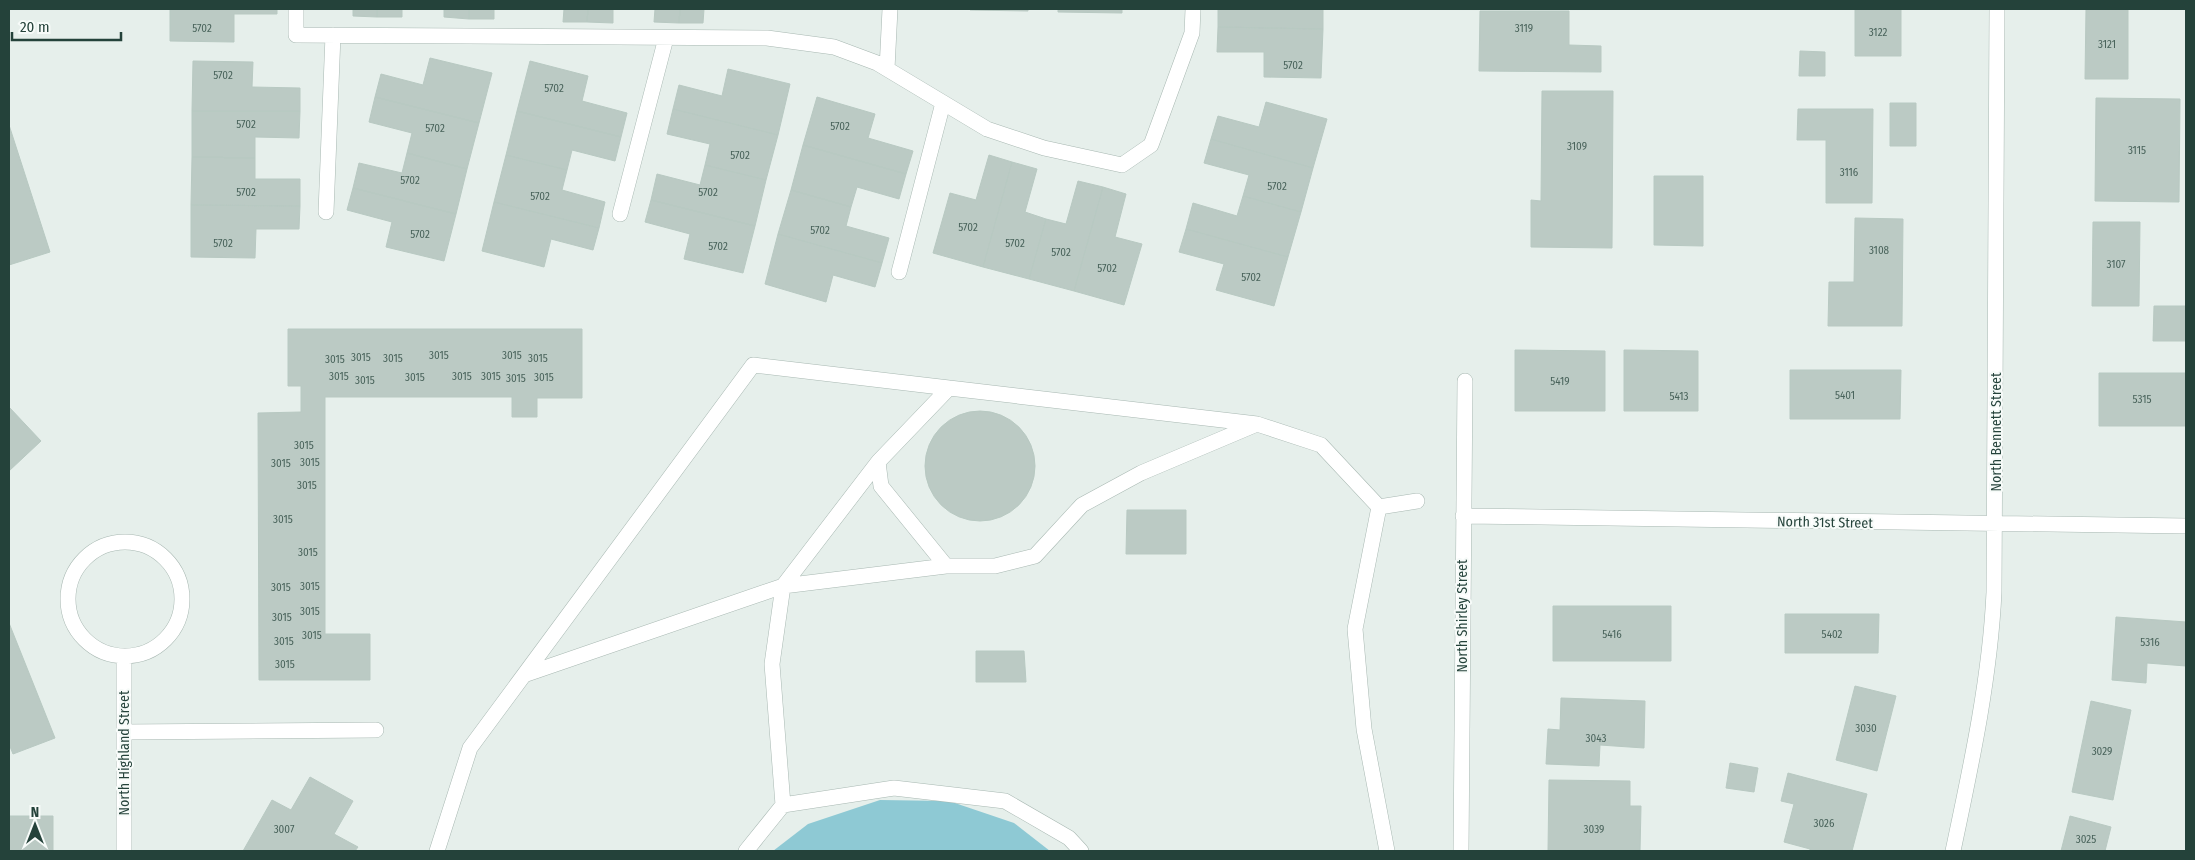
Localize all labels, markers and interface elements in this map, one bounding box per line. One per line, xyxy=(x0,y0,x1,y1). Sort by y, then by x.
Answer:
scale bar xyxy=(12,10,121,42)
text: 20 m xyxy=(20,18,50,36)
house number: 5702 xyxy=(192,22,212,35)
house number: 3119 xyxy=(1515,22,1533,35)
house number: 3122 xyxy=(1869,26,1887,39)
house number: 3121 xyxy=(2098,38,2116,51)
house number: 5702 xyxy=(1283,59,1303,72)
house number: 5702 xyxy=(213,69,233,82)
house number: 5702 xyxy=(544,82,564,95)
house number: 5702 xyxy=(236,118,256,131)
house number: 5702 xyxy=(830,120,850,133)
house number: 5702 xyxy=(425,122,445,135)
house number: 3109 xyxy=(1567,140,1587,153)
house number: 3115 xyxy=(2128,144,2146,157)
house number: 5702 xyxy=(730,149,750,162)
house number: 3116 xyxy=(1840,166,1859,179)
house number: 5702 xyxy=(400,174,420,187)
house number: 5702 xyxy=(1267,180,1287,193)
house number: 5702 xyxy=(236,186,256,199)
house number: 5702 xyxy=(698,186,718,199)
house number: 5702 xyxy=(530,190,550,203)
house number: 5702 xyxy=(958,221,978,234)
house number: 5702 xyxy=(810,224,830,237)
house number: 5702 xyxy=(410,228,430,241)
house number: 5702 xyxy=(213,237,233,250)
house number: 5702 xyxy=(1005,237,1025,250)
house number: 5702 xyxy=(708,240,728,253)
house number: 3108 xyxy=(1869,244,1890,257)
house number: 5702 xyxy=(1051,246,1071,259)
house number: 3107 xyxy=(2107,258,2126,271)
house number: 5702 xyxy=(1097,262,1117,275)
house number: 5702 xyxy=(1241,271,1261,284)
house number: 3015 xyxy=(429,349,449,362)
house number: 3015 xyxy=(502,349,522,362)
house number: 3015 xyxy=(351,351,371,364)
house number: 3015 xyxy=(383,352,403,365)
house number: 3015 xyxy=(528,352,548,365)
house number: 3015 xyxy=(325,353,345,366)
house number: 3015 xyxy=(329,370,349,383)
house number: 3015 xyxy=(452,370,472,383)
house number: 3015 xyxy=(481,370,501,383)
house number: 3015 xyxy=(405,371,425,384)
house number: 3015 xyxy=(534,371,554,384)
house number: 3015 xyxy=(506,372,526,385)
street label: North Bennett Street xyxy=(1988,372,2005,492)
house number: 3015 xyxy=(355,374,375,387)
house number: 5419 xyxy=(1550,375,1570,388)
house number: 5401 xyxy=(1835,389,1855,402)
house number: 5413 xyxy=(1669,390,1689,403)
house number: 5315 xyxy=(2132,393,2152,406)
house number: 3015 xyxy=(294,439,314,452)
house number: 3015 xyxy=(300,456,320,469)
house number: 3015 xyxy=(271,457,291,470)
house number: 3015 xyxy=(297,479,317,492)
house number: 3015 xyxy=(273,513,293,526)
street label: North 31st Street xyxy=(1777,513,1873,532)
house number: 3015 xyxy=(298,546,318,559)
street label: North Shirley Street xyxy=(1454,559,1471,673)
house number: 3015 xyxy=(300,580,320,593)
house number: 3015 xyxy=(271,581,291,594)
house number: 3015 xyxy=(300,605,320,618)
house number: 3015 xyxy=(272,611,292,624)
house number: 5416 xyxy=(1602,628,1622,641)
house number: 5402 xyxy=(1822,628,1843,641)
house number: 3015 xyxy=(302,629,322,642)
house number: 3015 xyxy=(274,635,294,648)
house number: 5316 xyxy=(2140,636,2160,649)
house number: 3015 xyxy=(275,658,295,671)
street label: North Highland Street xyxy=(116,690,133,816)
house number: 3030 xyxy=(1855,722,1877,735)
house number: 3043 xyxy=(1586,732,1606,745)
house number: 3029 xyxy=(2092,745,2112,758)
north arrow xyxy=(10,800,60,850)
text: N xyxy=(31,804,39,821)
house number: 3026 xyxy=(1814,817,1835,830)
house number: 3007 xyxy=(274,823,295,836)
house number: 3039 xyxy=(1584,823,1604,836)
house number: 3025 xyxy=(2076,833,2096,846)

